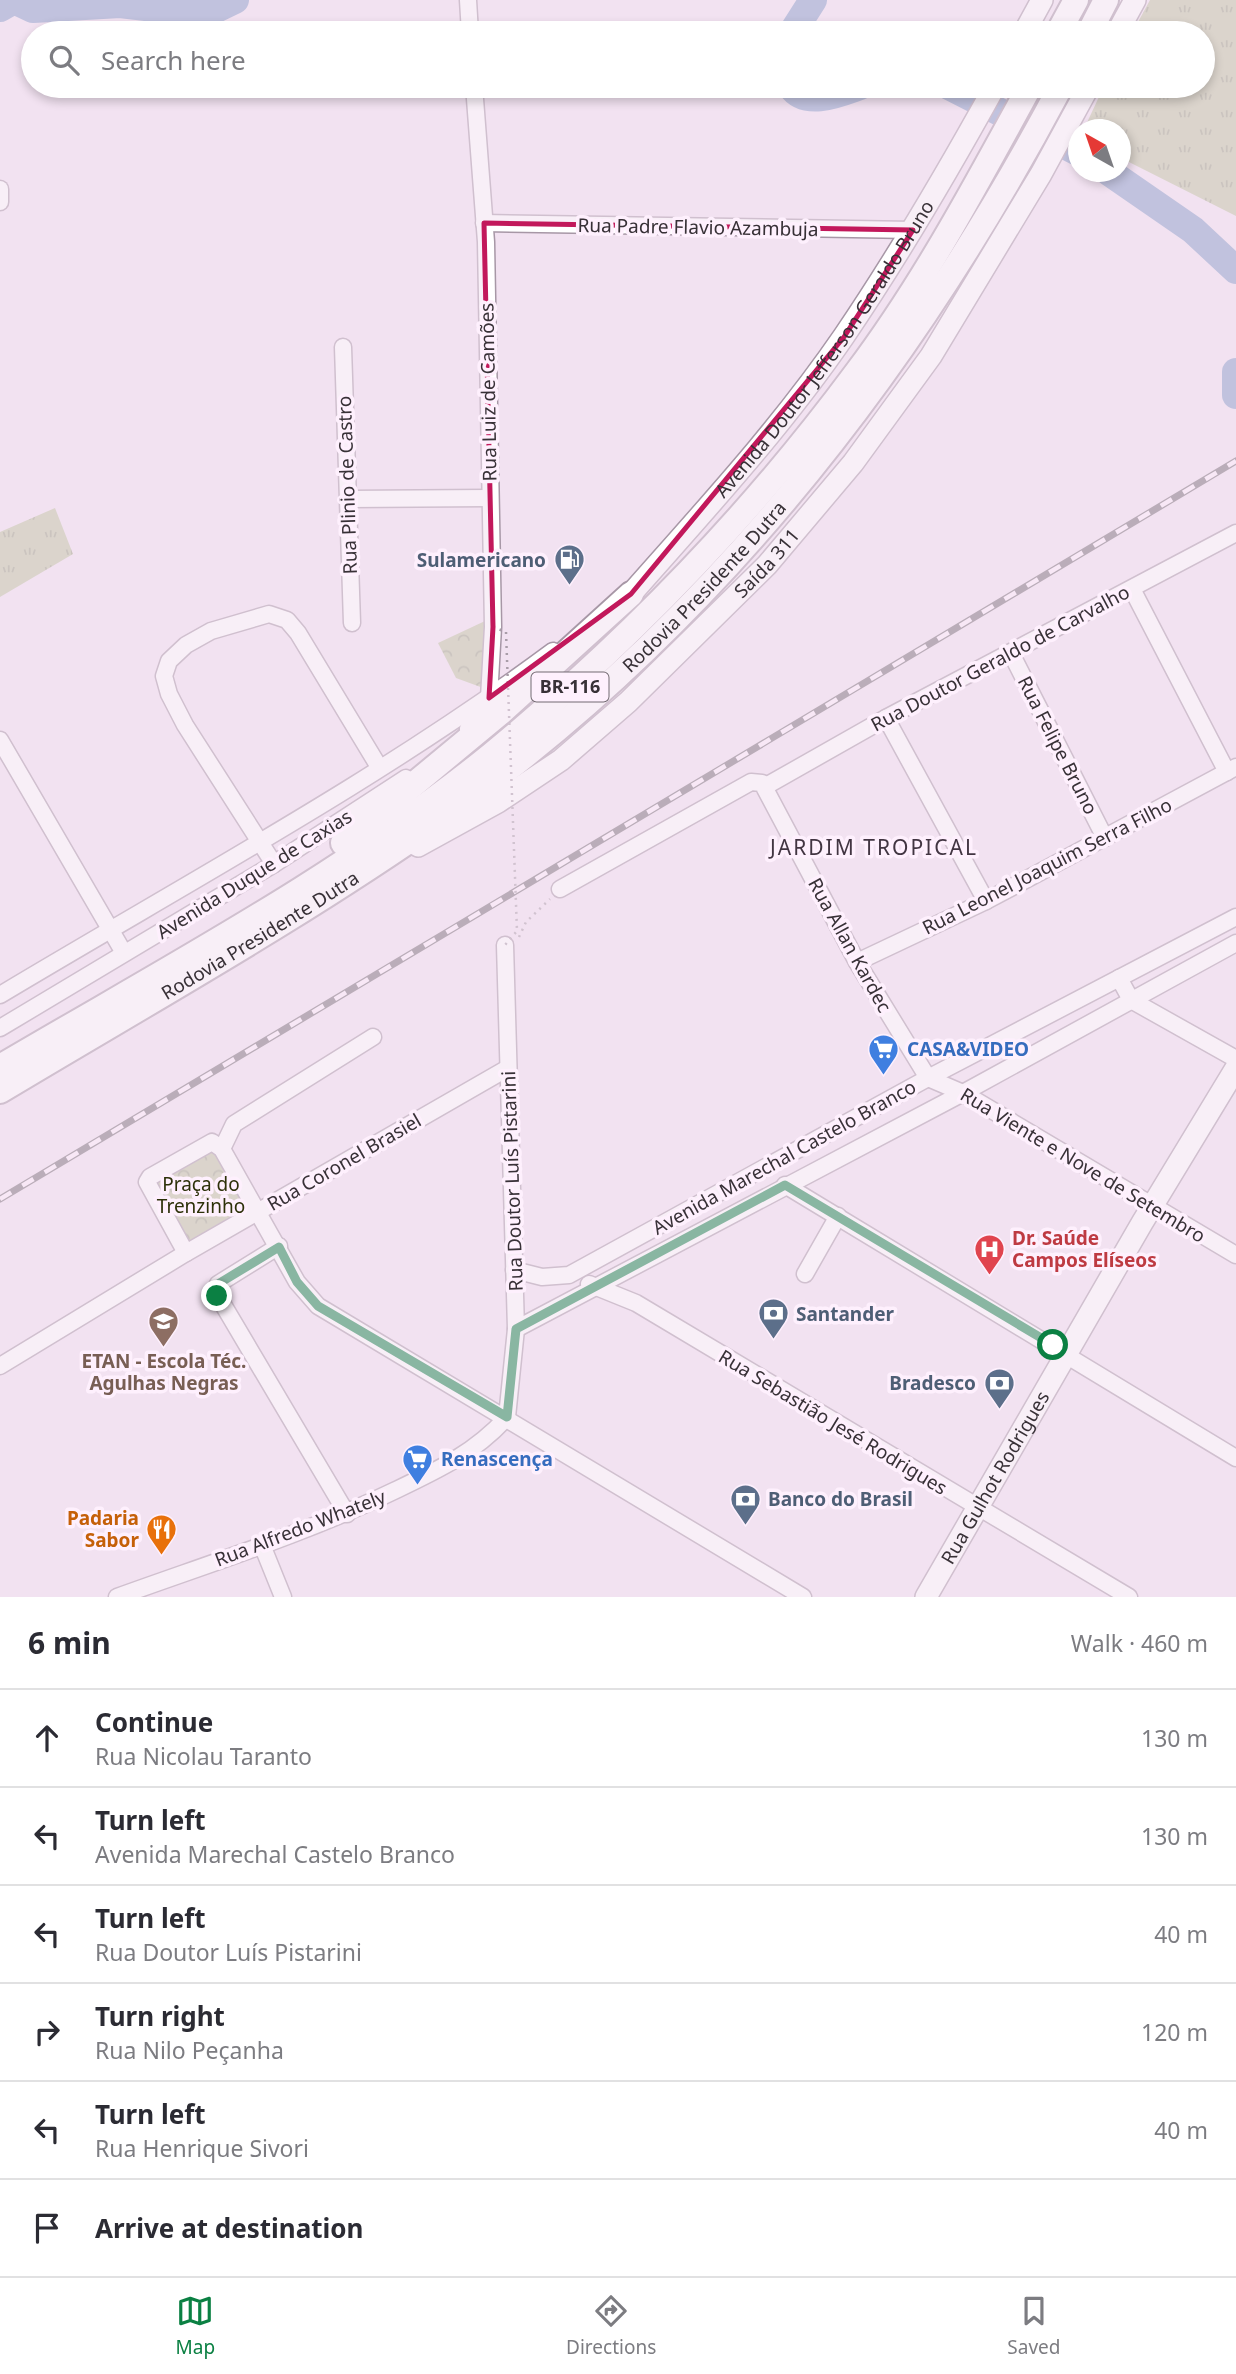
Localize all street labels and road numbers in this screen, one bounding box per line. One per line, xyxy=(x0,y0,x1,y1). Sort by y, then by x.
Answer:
street label: Avenida Doutor Jefferson Geraldo Bruno xyxy=(709,195,940,503)
street label: Rua Padre Flavio Azambuja xyxy=(577,212,819,242)
street label: Rua Luiz de Camões xyxy=(473,302,503,482)
street label: Rua Plinio de Castro xyxy=(331,395,363,575)
street label: Rodovia Presidente Dutra xyxy=(617,496,792,678)
street label: Saída 311 xyxy=(728,523,805,604)
street label: Rua Doutor Geraldo de Carvalho xyxy=(866,579,1134,737)
street label: Rua Felipe Bruno xyxy=(1012,671,1104,819)
road number: BR-116 xyxy=(532,672,608,702)
street label: Rua Leonel Joaquim Serra Filho xyxy=(918,792,1176,940)
street label: Avenida Duque de Caxias xyxy=(151,803,357,945)
street label: Rodovia Presidente Dutra xyxy=(156,865,364,1006)
street label: Rua Allan Kardec xyxy=(802,873,898,1017)
street label: Rua Doutor Luís Pistarini xyxy=(495,1070,529,1292)
street label: Avenida Marechal Castelo Branco xyxy=(648,1074,920,1240)
street label: Rua Viente e Nove de Setembro xyxy=(956,1081,1210,1249)
street label: Rua Coronel Brasiel xyxy=(262,1107,426,1217)
street label: Rua Sebastião Jesé Rodrigues xyxy=(714,1343,952,1501)
street label: Rua Gulhot Rodrigues xyxy=(935,1386,1055,1569)
street label: Rua Alfredo Whately xyxy=(211,1483,390,1573)

